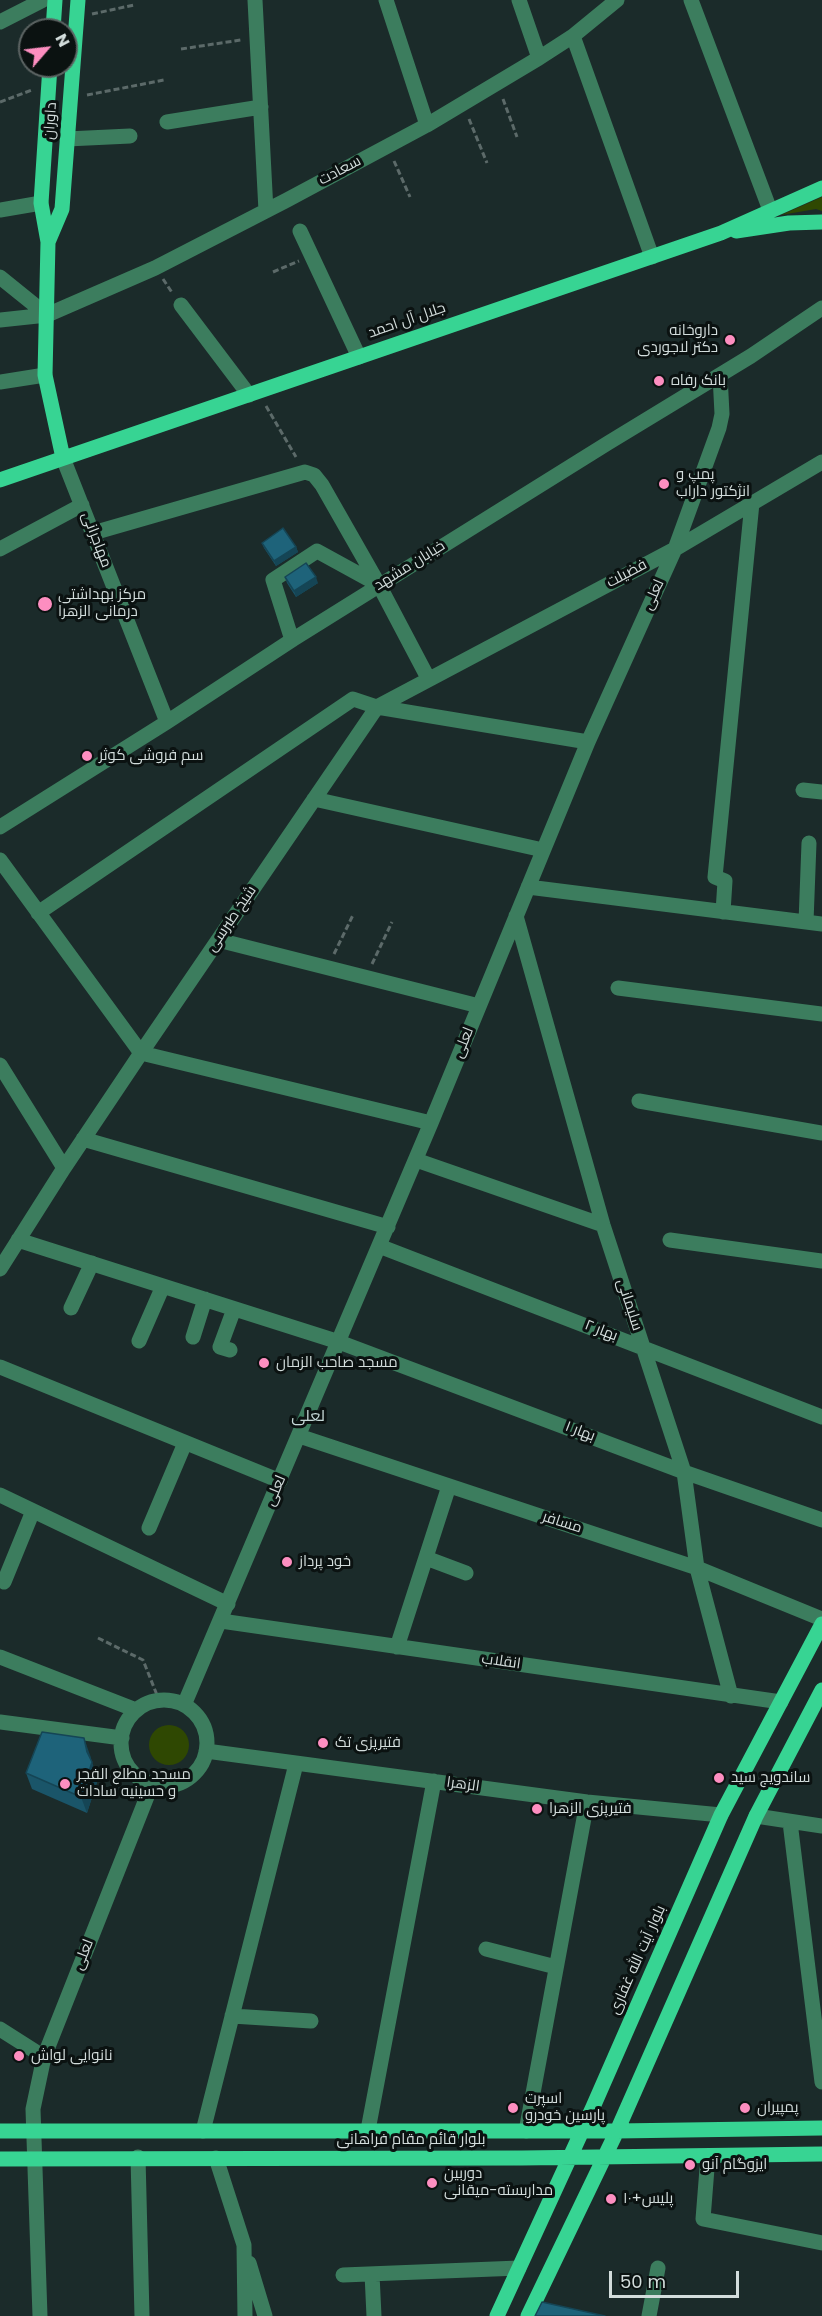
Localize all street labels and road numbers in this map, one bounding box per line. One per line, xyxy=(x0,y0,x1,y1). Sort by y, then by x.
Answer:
street label: داوران xyxy=(41,102,61,140)
street label: سعادت xyxy=(316,152,364,190)
street label: جلال آل احمد xyxy=(366,299,448,343)
street label: مهاجرانی xyxy=(77,510,115,570)
street label: خیابان مشهد xyxy=(371,537,449,595)
street label: فضیلت xyxy=(604,556,650,592)
street label: لعلی xyxy=(639,577,669,613)
street label: شیخ طبرسی xyxy=(203,882,261,956)
street label: لعلی xyxy=(450,1025,478,1061)
street label: سلیمانی xyxy=(612,1277,646,1333)
street label: بهار ۲ xyxy=(582,1316,620,1346)
street label: بهار ۱ xyxy=(562,1418,598,1446)
street label: لعلی xyxy=(262,1473,290,1509)
street label: مسافر xyxy=(540,1508,584,1538)
street label: انقلاب xyxy=(480,1650,522,1674)
street label: الزهرا xyxy=(445,1774,481,1796)
street label: بلوار آیت الله غفاری xyxy=(606,1903,670,2017)
street label: لعلی xyxy=(70,1937,98,1973)
street label: بلوار قائم مقام فراهانی xyxy=(337,2131,485,2149)

